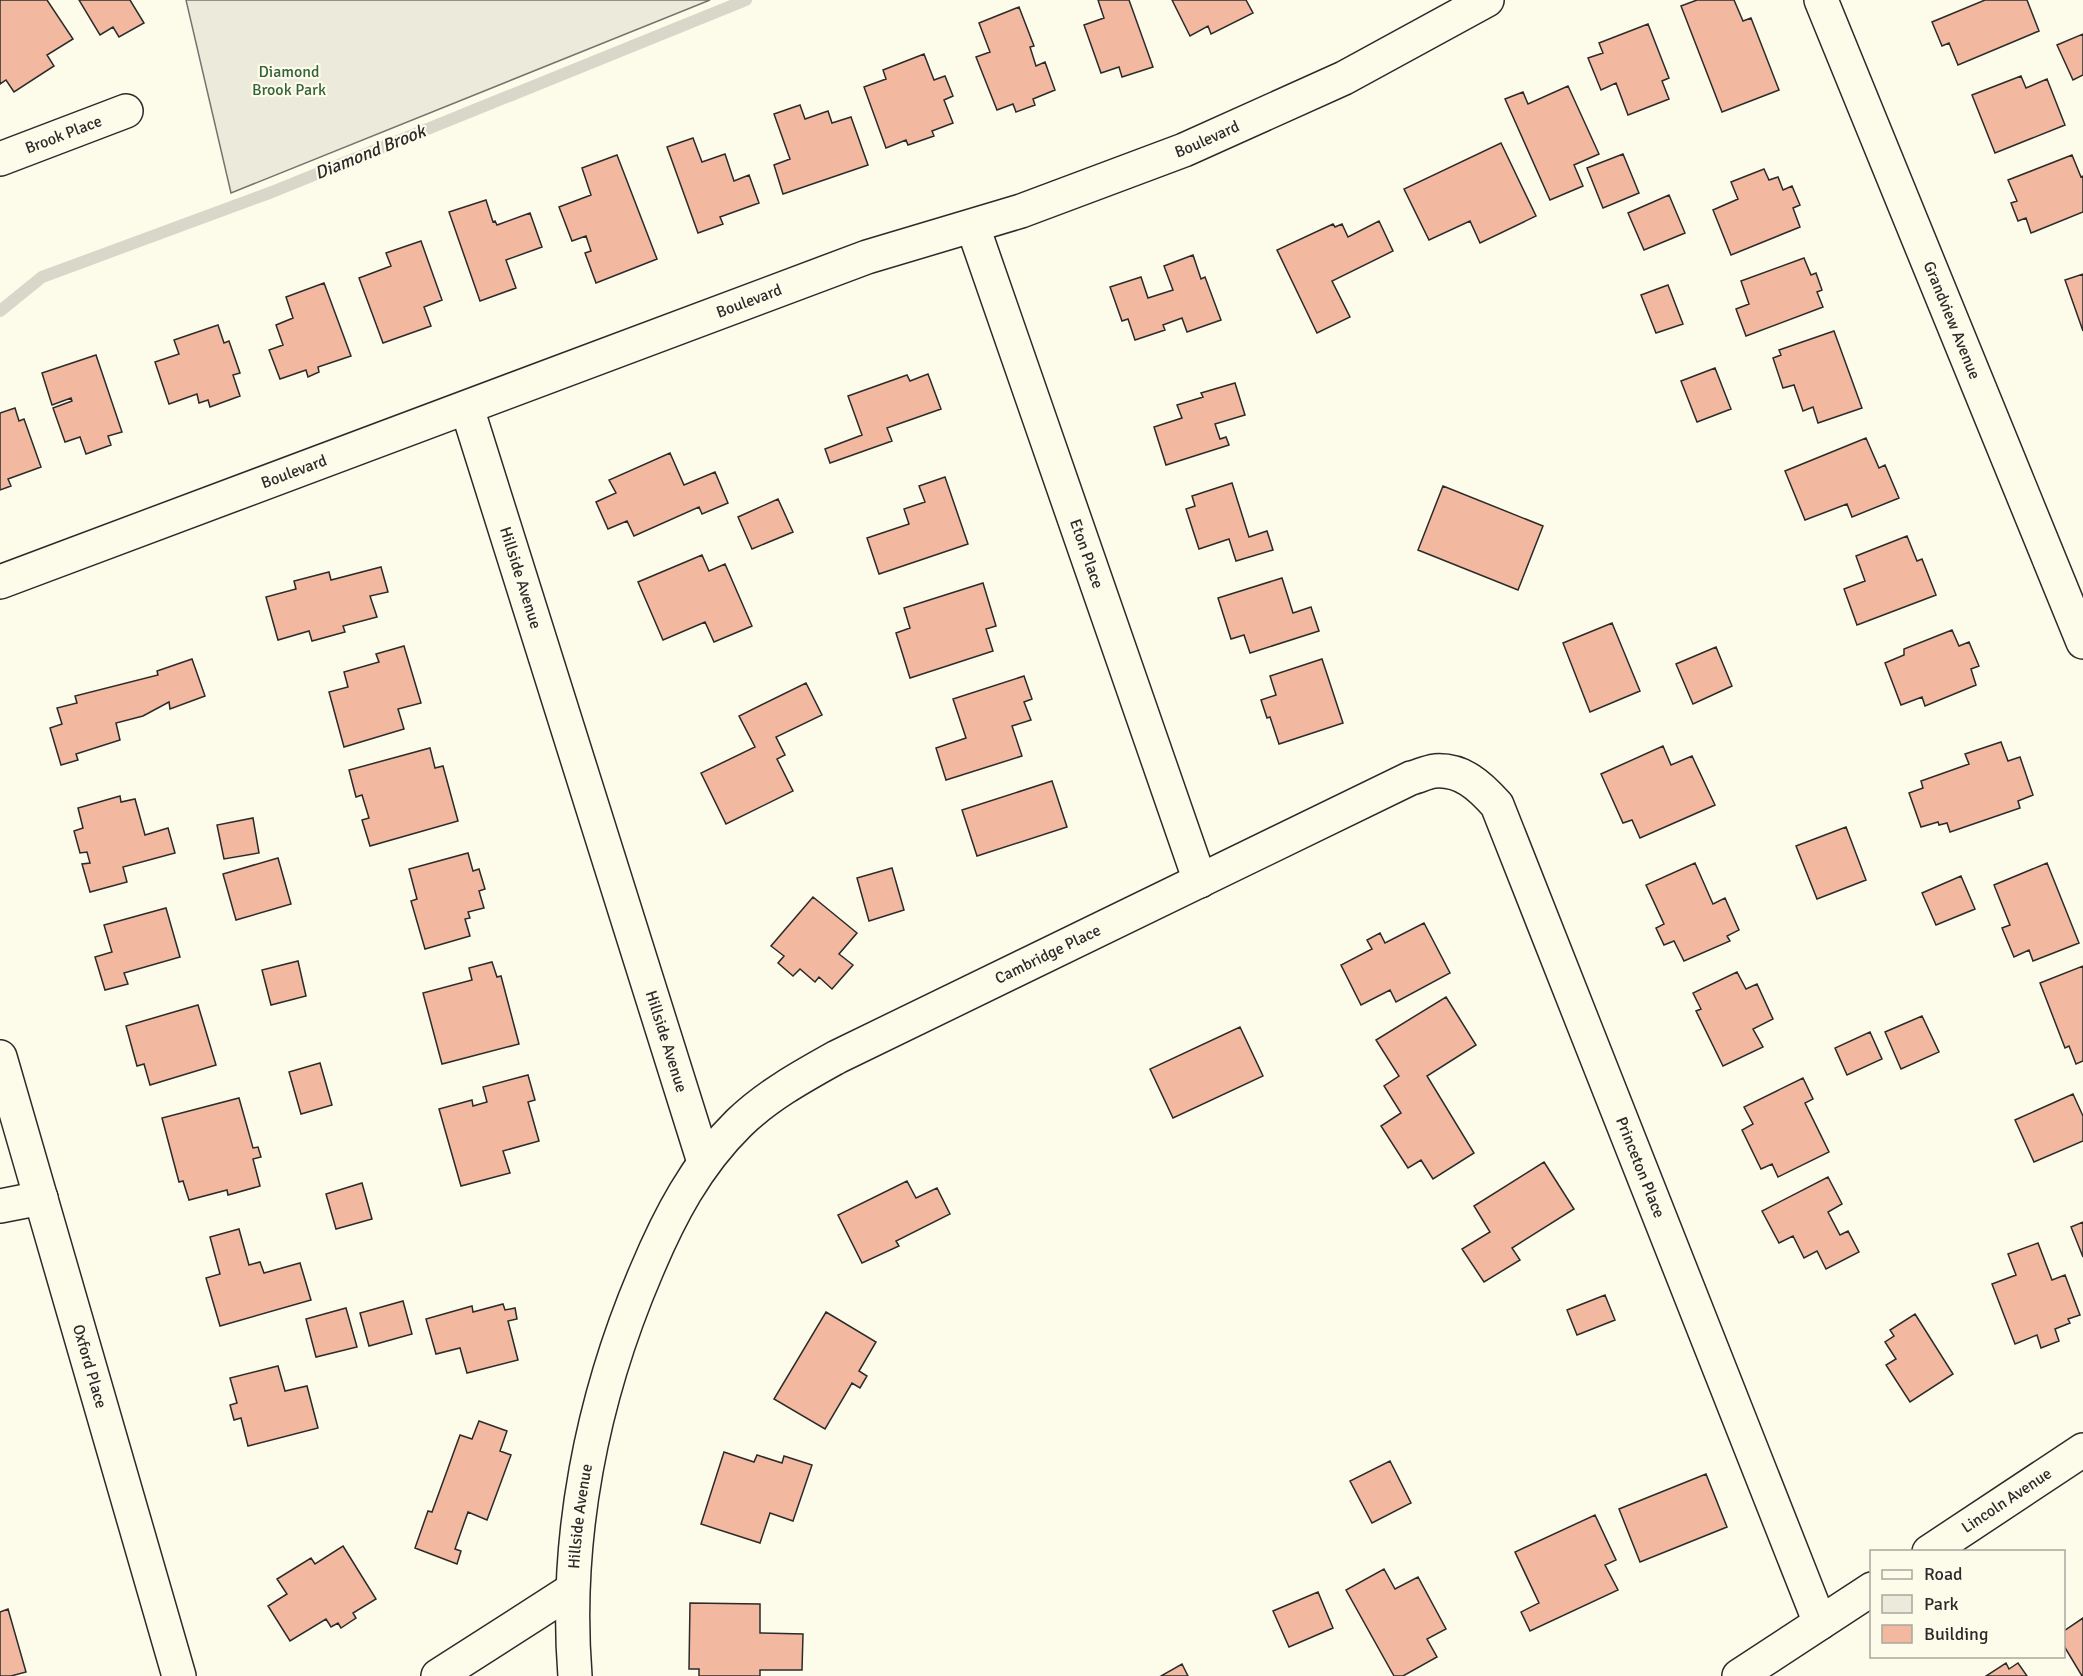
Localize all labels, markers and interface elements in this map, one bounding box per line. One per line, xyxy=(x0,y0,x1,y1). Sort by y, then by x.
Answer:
park label: Diamond Brook Park xyxy=(252,62,326,100)
street label: Brook Place xyxy=(22,111,105,158)
street label: Boulevard xyxy=(1172,116,1243,163)
water label: Diamond Brook xyxy=(311,119,430,184)
street label: Grandview Avenue xyxy=(1919,258,1985,382)
street label: Boulevard xyxy=(713,280,785,323)
street label: Boulevard xyxy=(258,450,330,493)
street label: Eton Place xyxy=(1065,516,1108,591)
street label: Hillside Avenue xyxy=(495,524,546,631)
street label: Cambridge Place xyxy=(992,920,1104,989)
street label: Hillside Avenue xyxy=(641,988,692,1095)
street label: Princeton Place xyxy=(1611,1114,1669,1221)
street label: Oxford Place xyxy=(68,1322,111,1411)
street label: Hillside Avenue xyxy=(564,1462,597,1570)
street label: Lincoln Avenue xyxy=(1958,1464,2055,1538)
legend xyxy=(1870,1550,2065,1658)
text: Road xyxy=(1924,1563,1963,1585)
text: Park xyxy=(1924,1593,1959,1615)
text: Building xyxy=(1924,1623,1988,1645)

